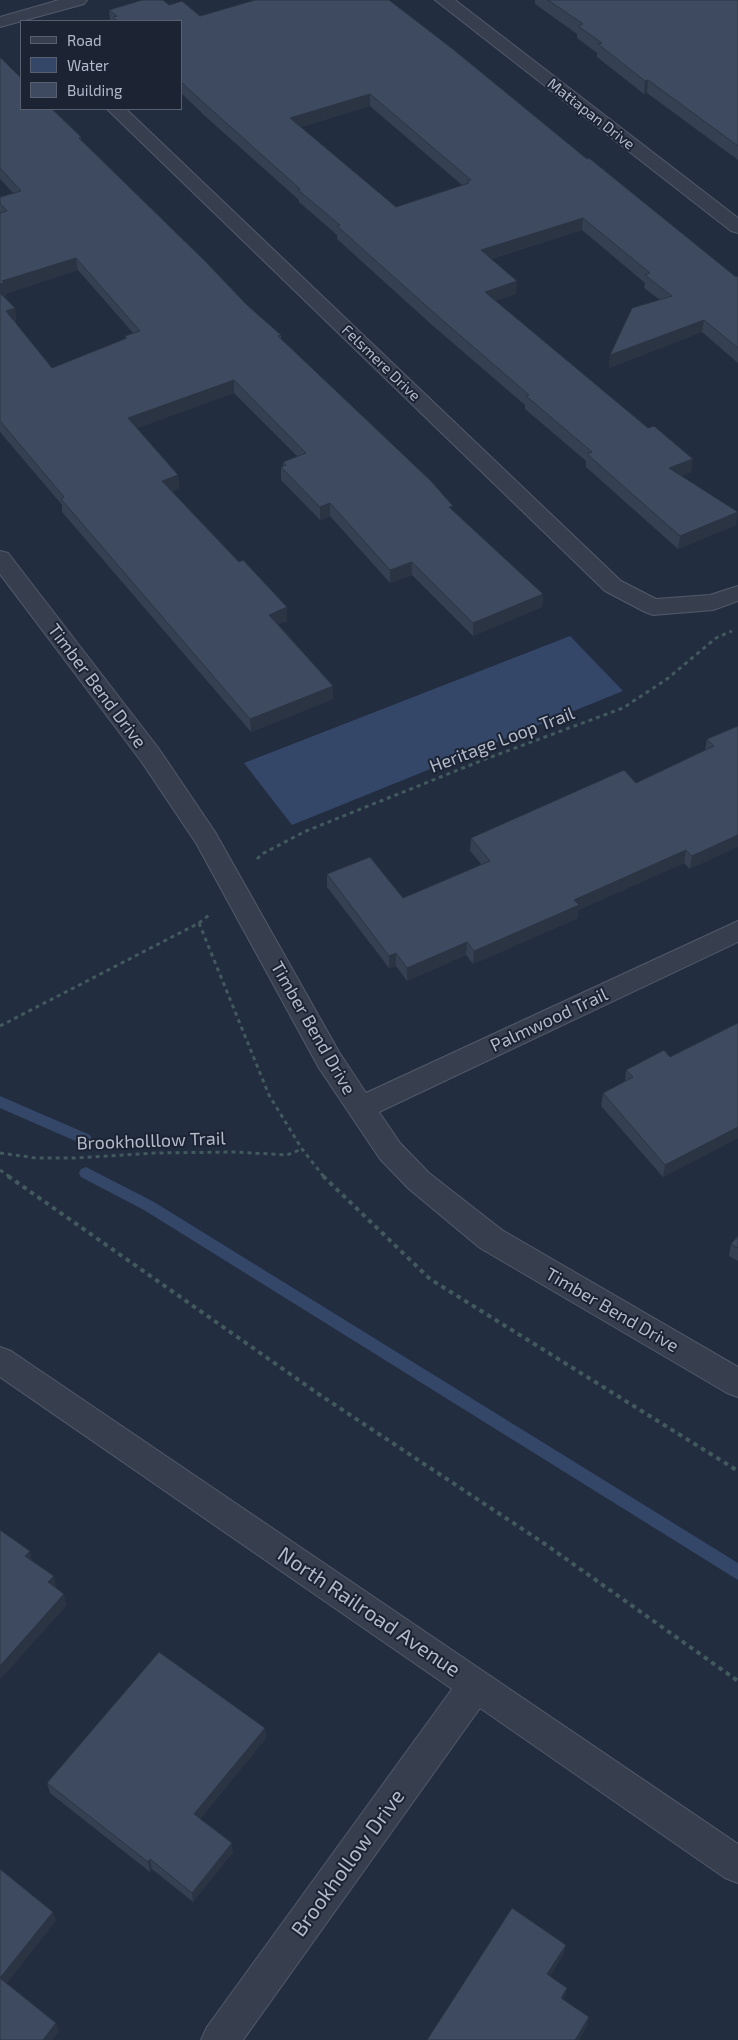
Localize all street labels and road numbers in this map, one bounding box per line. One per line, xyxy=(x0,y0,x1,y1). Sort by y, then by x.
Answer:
street label: Mattapan Drive xyxy=(544,74,638,154)
street label: Felsmere Drive xyxy=(338,321,424,405)
street label: Timber Bend Drive xyxy=(43,620,151,752)
street label: Heritage Loop Trail xyxy=(426,702,578,778)
street label: Timber Bend Drive xyxy=(266,958,360,1098)
street label: Palmwood Trail xyxy=(487,983,611,1057)
street label: Brookholllow Trail xyxy=(76,1128,226,1154)
street label: Timber Bend Drive xyxy=(542,1263,682,1357)
street label: North Railroad Avenue xyxy=(273,1542,465,1682)
street label: Brookhollow Drive xyxy=(286,1784,410,1942)

